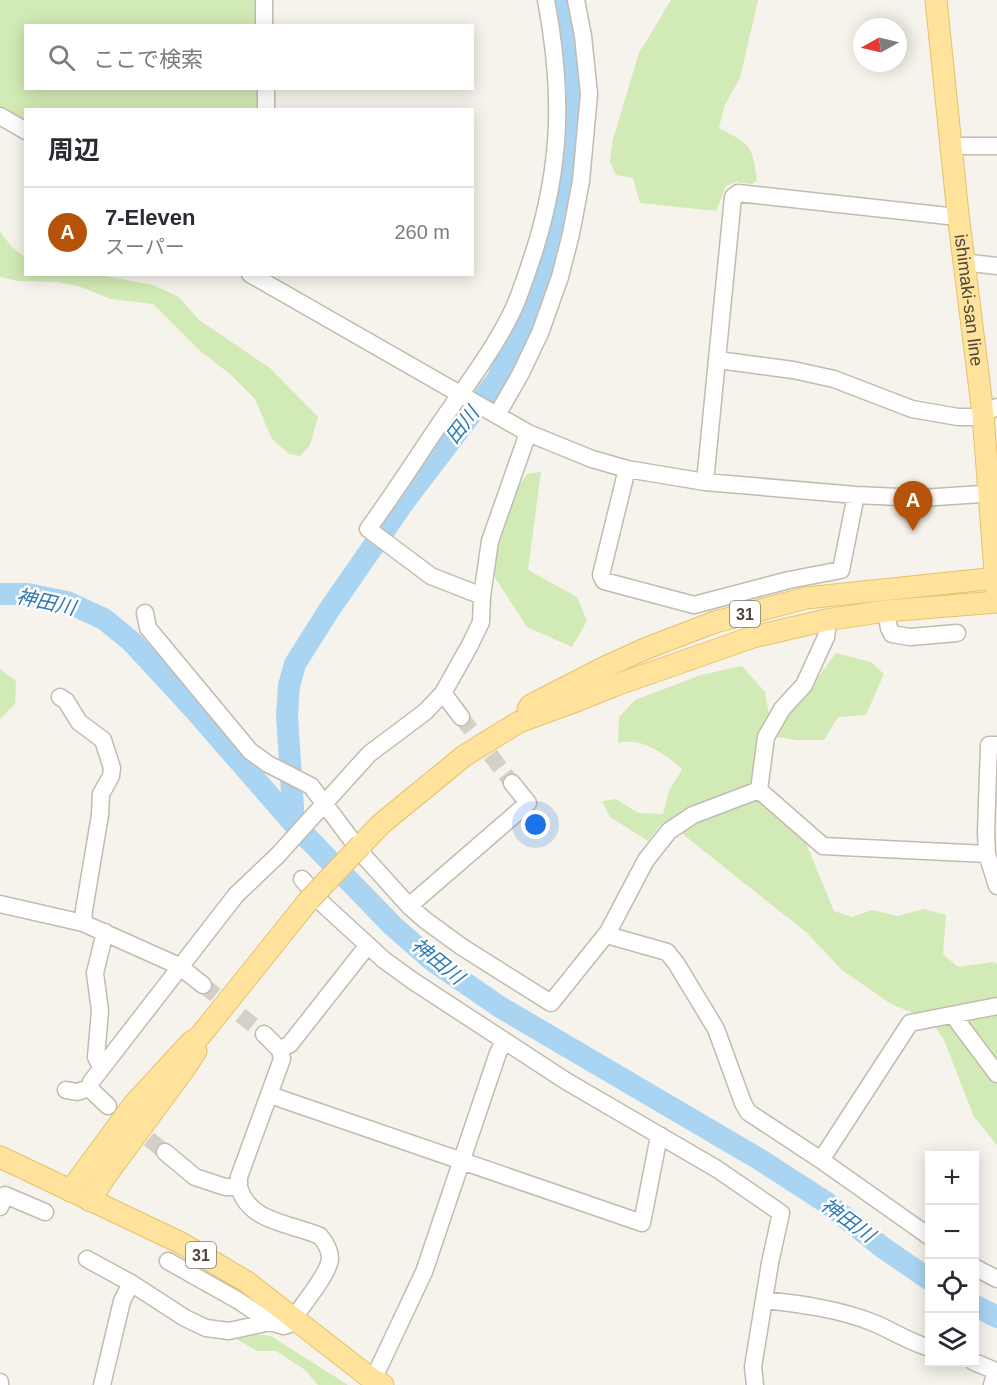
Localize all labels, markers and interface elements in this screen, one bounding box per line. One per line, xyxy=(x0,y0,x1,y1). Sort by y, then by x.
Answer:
north arrow xyxy=(853,18,907,72)
search box xyxy=(24,24,474,90)
icon: search xyxy=(45,41,78,74)
text: ここで検索 xyxy=(93,47,203,72)
text: 周辺 xyxy=(48,135,100,165)
text: 7-Eleven xyxy=(105,205,196,230)
text: A xyxy=(60,221,75,243)
text: 260 m xyxy=(394,221,450,243)
street label: ishimaki-san line xyxy=(951,233,987,367)
text: スーパー xyxy=(105,236,185,258)
water label: 田川 xyxy=(441,401,484,448)
pin: A xyxy=(894,482,932,531)
water label: 神田川 xyxy=(14,585,80,619)
road number: 31 xyxy=(730,601,760,627)
your location xyxy=(521,810,550,839)
water label: 神田川 xyxy=(408,934,470,990)
map controls xyxy=(925,1151,979,1367)
button: + xyxy=(925,1151,979,1205)
water label: 神田川 xyxy=(817,1193,880,1248)
button: − xyxy=(925,1205,979,1259)
road number: 31 xyxy=(186,1242,216,1268)
button: locate xyxy=(925,1259,979,1313)
button: layers xyxy=(925,1313,979,1367)

